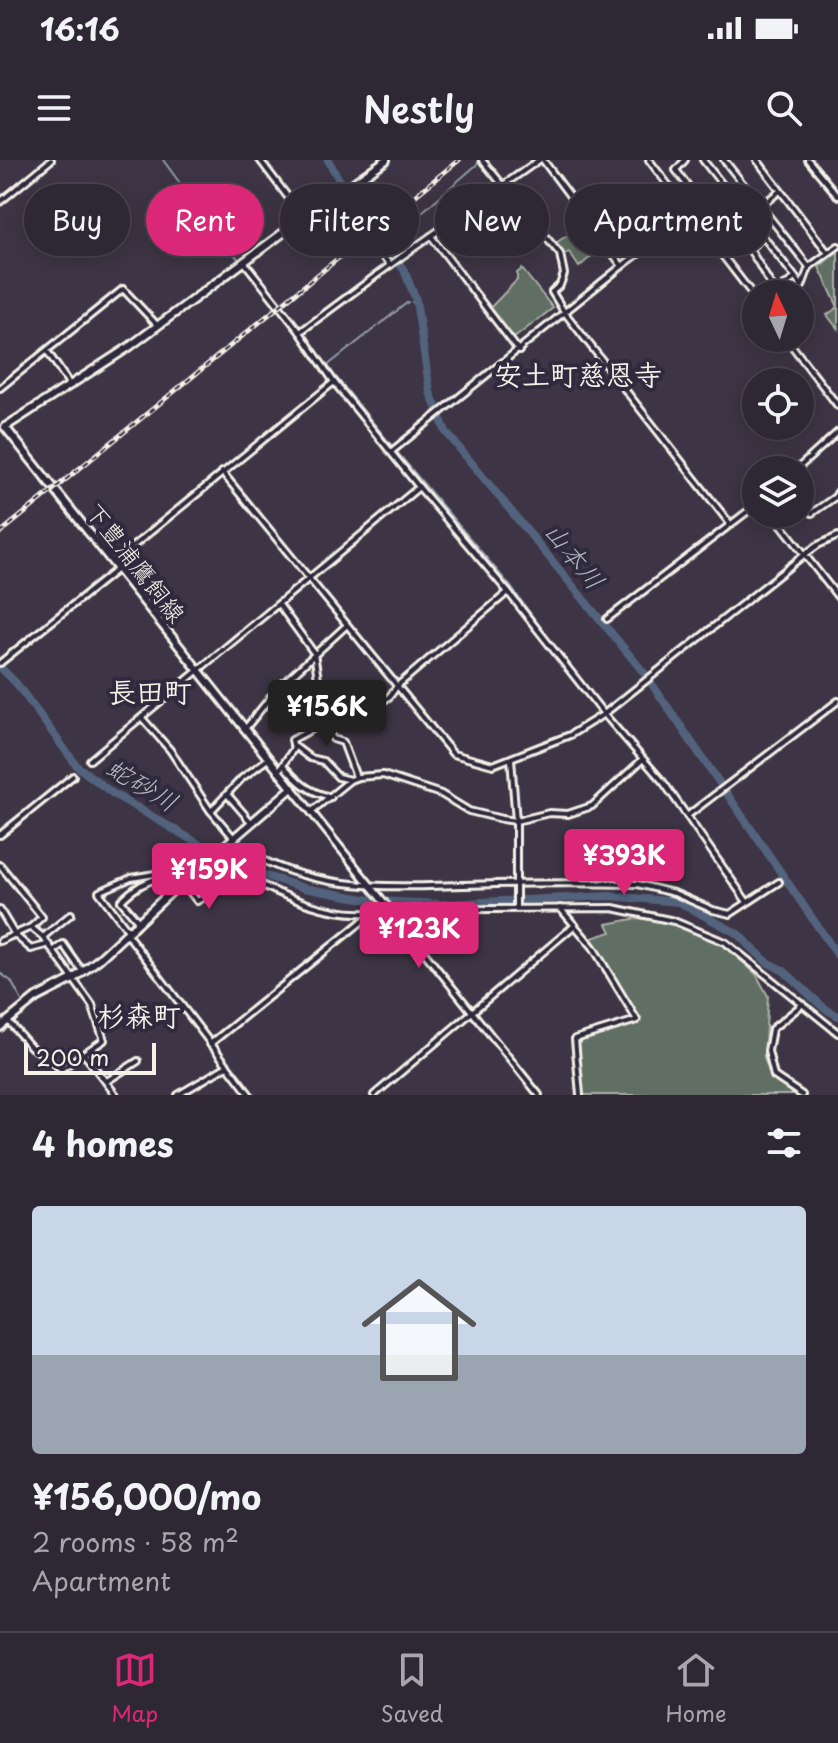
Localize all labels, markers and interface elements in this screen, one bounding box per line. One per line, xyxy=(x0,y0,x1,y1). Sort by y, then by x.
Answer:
text: 16:16 xyxy=(40,6,120,51)
text: Nestly xyxy=(363,81,475,135)
icon: menu xyxy=(32,86,76,130)
icon: search xyxy=(762,86,806,130)
chip: Buy xyxy=(24,184,130,256)
chip: Rent xyxy=(146,184,264,256)
chip: Filters xyxy=(280,184,419,256)
chip: New xyxy=(435,184,549,256)
chip: Apartment xyxy=(565,184,771,256)
north arrow xyxy=(742,280,814,352)
map controls xyxy=(742,280,814,528)
district label: 安土町慈恩寺 xyxy=(494,352,662,395)
button: locate xyxy=(742,368,814,440)
button: layers xyxy=(742,456,814,528)
street label: 下豊浦鷹飼線 xyxy=(78,494,195,630)
water label: 山本川 xyxy=(535,512,615,598)
district label: 長田町 xyxy=(108,669,192,712)
pin: ¥156K xyxy=(271,680,383,748)
text: ¥156K xyxy=(286,686,368,725)
water label: 蛇砂川 xyxy=(99,747,186,821)
pin: ¥393K xyxy=(568,829,680,897)
text: ¥393K xyxy=(582,835,666,874)
pin: ¥159K xyxy=(153,843,265,911)
text: ¥159K xyxy=(170,849,248,888)
pin: ¥123K xyxy=(363,902,475,970)
text: ¥123K xyxy=(378,908,460,947)
district label: 杉森町 xyxy=(97,993,181,1036)
scale bar xyxy=(24,1039,156,1075)
text: 200 m xyxy=(36,1040,109,1073)
text: 4 homes xyxy=(32,1117,174,1169)
icon: filters xyxy=(762,1121,806,1165)
icon: home xyxy=(347,1258,491,1402)
text: ¥156,000/mo xyxy=(32,1470,261,1522)
text: 2 rooms · 58 m² xyxy=(32,1522,239,1561)
text: Apartment xyxy=(32,1561,171,1600)
tab: Map xyxy=(111,1648,158,1729)
tab: Saved xyxy=(381,1648,443,1729)
tab: Home xyxy=(666,1648,727,1729)

